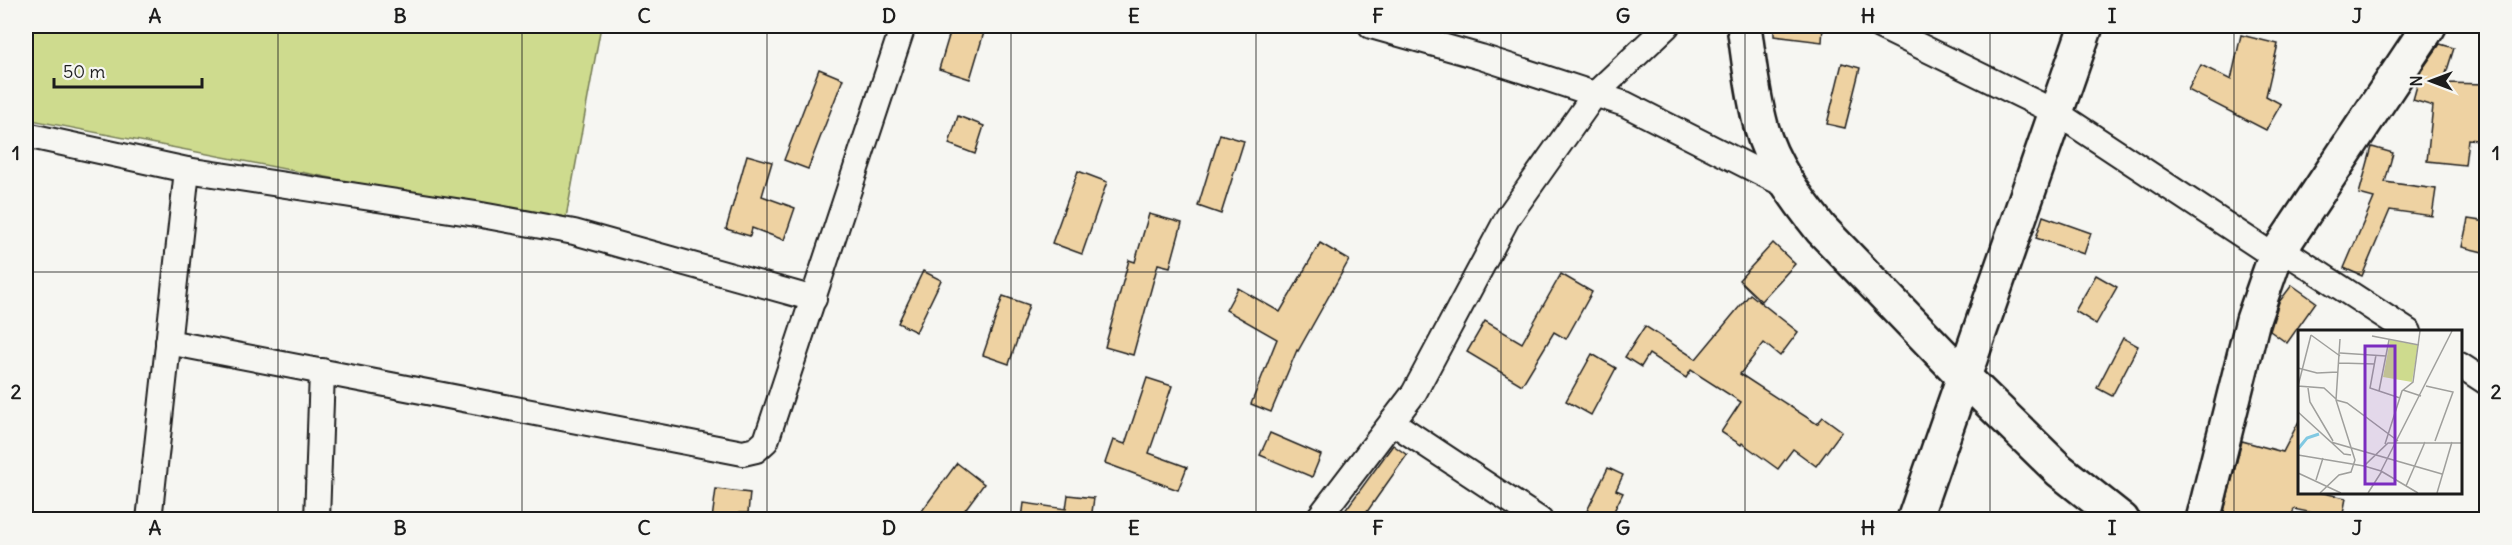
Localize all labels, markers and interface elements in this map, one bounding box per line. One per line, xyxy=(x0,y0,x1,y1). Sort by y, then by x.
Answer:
text: A xyxy=(149,3,162,28)
text: B xyxy=(393,3,407,28)
text: C xyxy=(637,3,651,28)
text: D xyxy=(882,3,896,28)
text: E xyxy=(1128,3,1140,28)
text: F xyxy=(1372,3,1384,28)
text: G xyxy=(1616,3,1630,28)
text: H xyxy=(1861,3,1875,28)
text: I xyxy=(2108,3,2117,28)
text: J xyxy=(2352,3,2363,28)
scale bar xyxy=(54,51,202,89)
north arrow xyxy=(2401,51,2461,111)
text: 50 m xyxy=(63,60,105,83)
text: N xyxy=(2406,75,2426,87)
text: 1 xyxy=(12,140,20,165)
text: 1 xyxy=(2492,140,2500,165)
inset map xyxy=(2298,330,2461,494)
text: 2 xyxy=(11,379,22,404)
text: 2 xyxy=(2491,379,2502,404)
text: A xyxy=(149,515,162,540)
text: B xyxy=(393,515,407,540)
text: C xyxy=(637,515,651,540)
text: D xyxy=(882,515,896,540)
text: E xyxy=(1128,515,1140,540)
text: F xyxy=(1372,515,1384,540)
text: G xyxy=(1616,515,1630,540)
text: H xyxy=(1861,515,1875,540)
text: I xyxy=(2108,515,2117,540)
text: J xyxy=(2352,515,2363,540)

